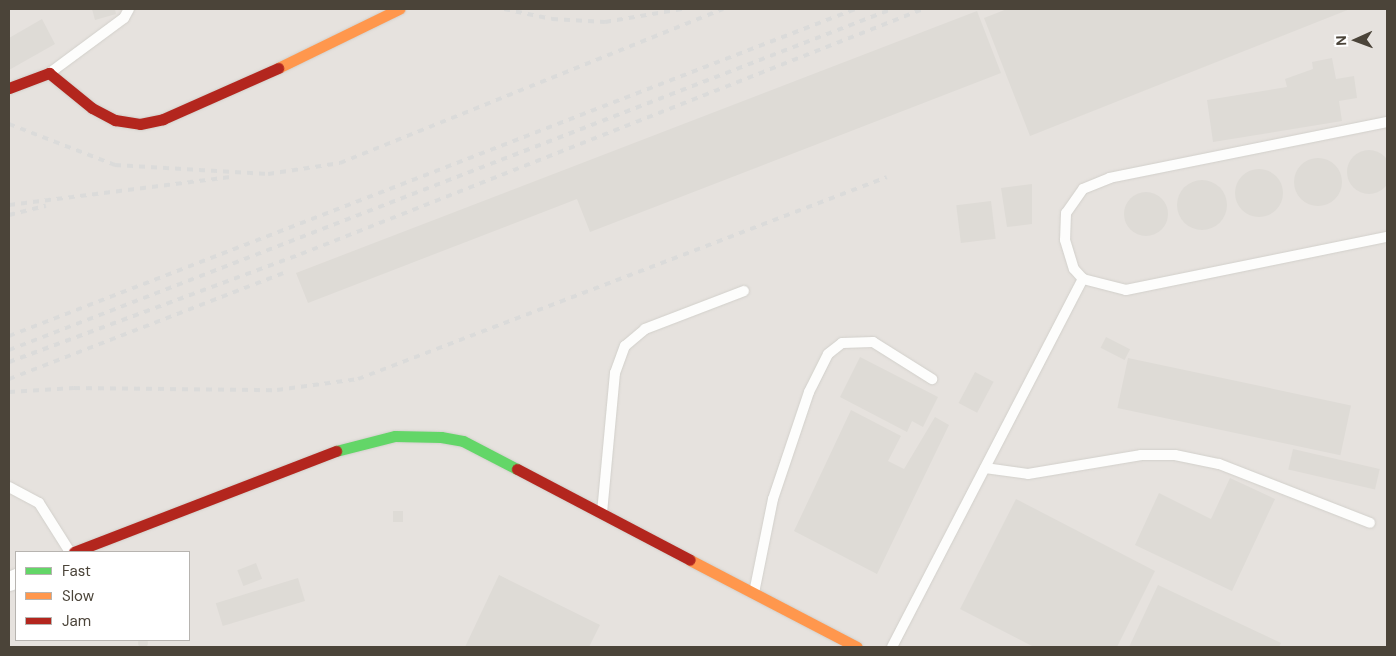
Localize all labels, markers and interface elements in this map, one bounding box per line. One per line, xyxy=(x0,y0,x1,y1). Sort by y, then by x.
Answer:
north arrow xyxy=(1331,15,1381,65)
text: N xyxy=(1332,35,1350,46)
legend xyxy=(15,551,190,641)
text: Fast xyxy=(62,561,91,581)
text: Slow xyxy=(62,586,94,606)
text: Jam xyxy=(62,611,91,631)

